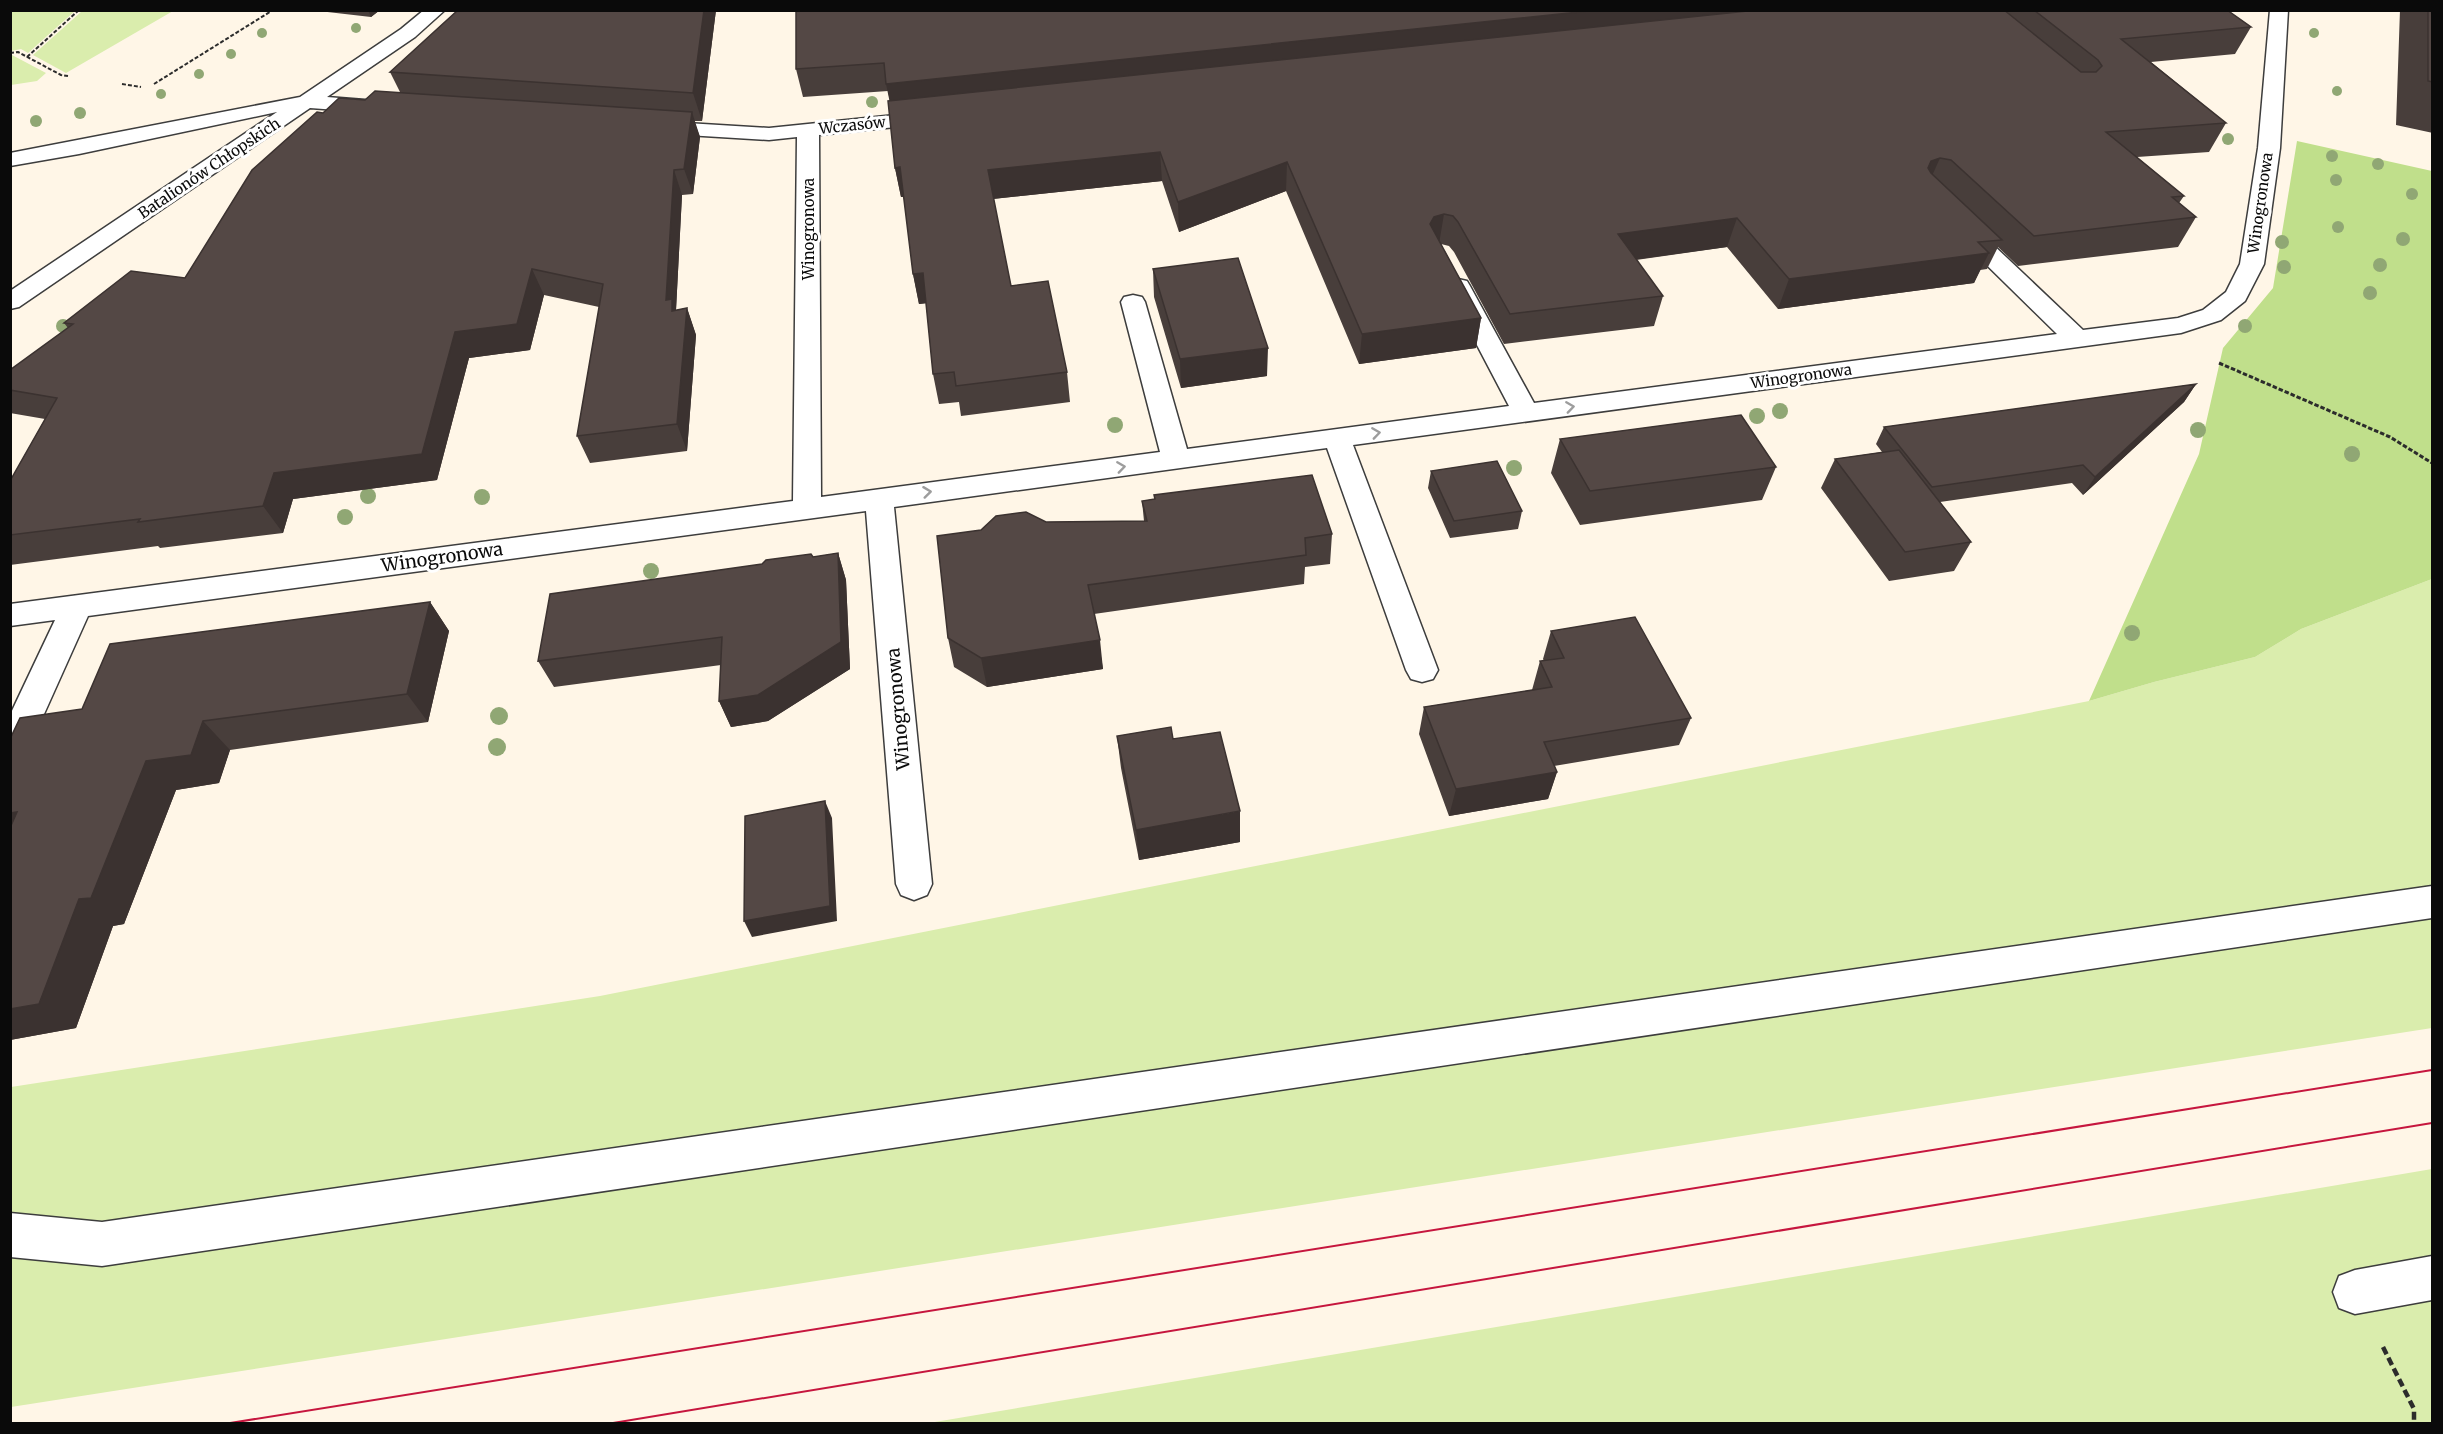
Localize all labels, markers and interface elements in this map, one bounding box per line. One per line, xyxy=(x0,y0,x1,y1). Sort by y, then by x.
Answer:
street label: Wczasów xyxy=(817,112,887,138)
street label: Batalionów Chłopskich xyxy=(134,113,284,223)
street label: Winogronowa xyxy=(2243,151,2277,256)
street label: Winogronowa xyxy=(799,178,818,281)
street label: Winogronowa xyxy=(1748,359,1853,393)
one-way arrow xyxy=(1565,402,1574,414)
one-way arrow xyxy=(1372,428,1381,440)
one-way arrow xyxy=(1116,462,1125,474)
one-way arrow xyxy=(923,487,932,499)
street label: Winogronowa xyxy=(379,537,505,577)
street label: Winogronowa xyxy=(881,647,915,772)

